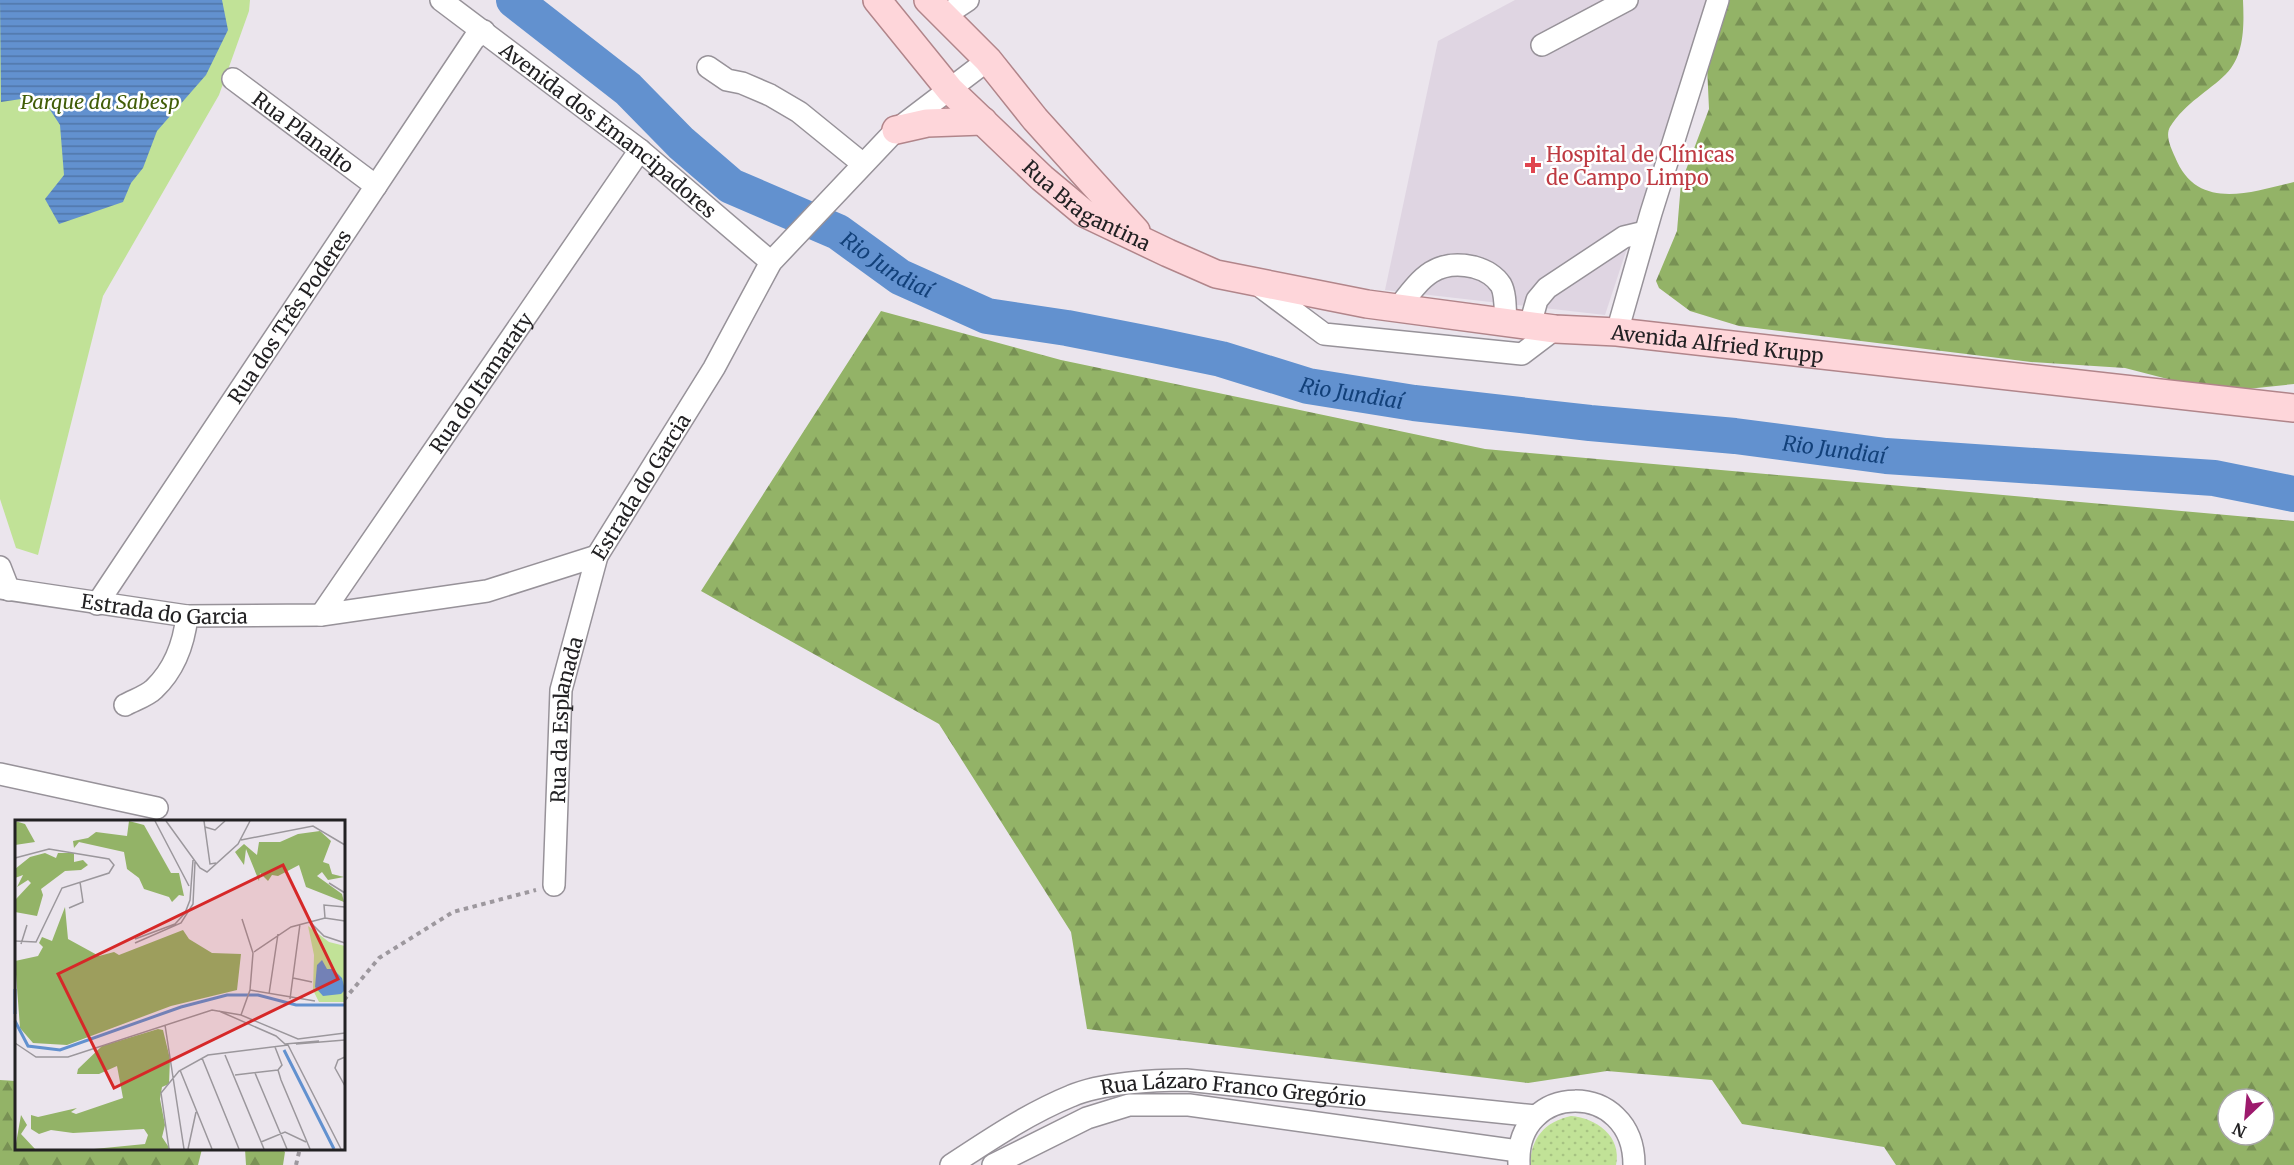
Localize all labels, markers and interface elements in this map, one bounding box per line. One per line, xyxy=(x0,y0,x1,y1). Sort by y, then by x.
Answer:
street label: Avenida dos Emancipadores xyxy=(495,36,722,223)
street label: Rua Planalto xyxy=(248,86,359,178)
park label: Parque da Sabesp xyxy=(20,89,180,114)
place label: Hospital de Clínicas de Campo Limpo xyxy=(1546,142,1735,190)
street label: Rua Bragantina xyxy=(1018,154,1155,256)
marker: Hospital de Clínicas de Campo Limpo xyxy=(1524,156,1542,174)
street label: Rua dos Três Poderes xyxy=(222,224,356,408)
water label: Rio Jundiaí xyxy=(836,225,939,304)
street label: Rua do Itamaraty xyxy=(423,307,538,458)
street label: Avenida Alfried Krupp xyxy=(1609,319,1825,368)
water label: Rio Jundiaí xyxy=(1297,371,1407,415)
street label: Estrada do Garcia xyxy=(586,408,695,564)
water label: Rio Jundiaí xyxy=(1781,429,1890,470)
street label: Estrada do Garcia xyxy=(79,588,248,629)
street label: Rua da Esplanada xyxy=(544,633,587,804)
inset map xyxy=(15,820,345,1150)
street label: Rua Lázaro Franco Gregório xyxy=(1098,1067,1368,1111)
north arrow xyxy=(2216,1087,2276,1147)
text: N xyxy=(2229,1119,2249,1142)

